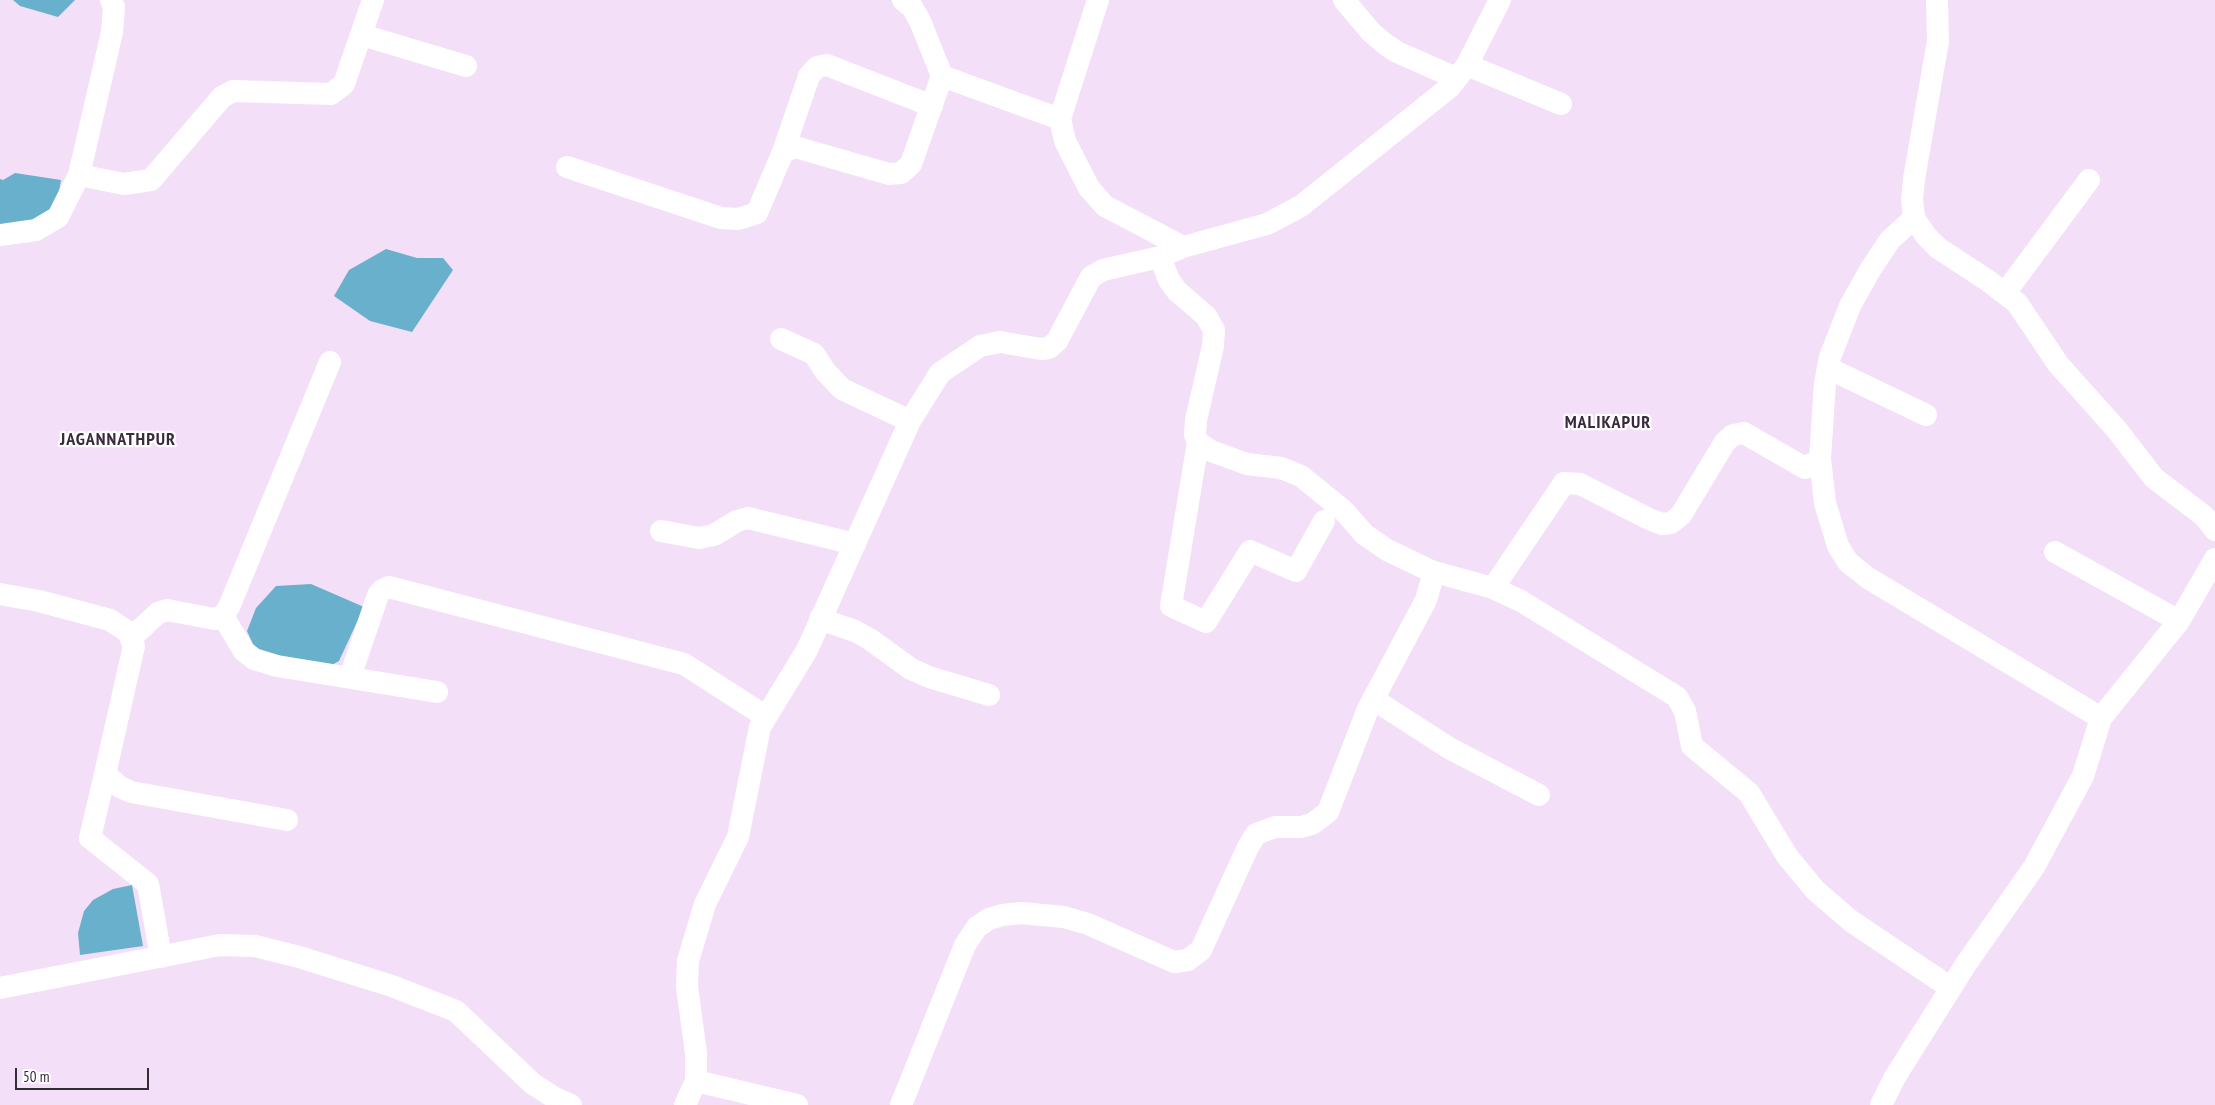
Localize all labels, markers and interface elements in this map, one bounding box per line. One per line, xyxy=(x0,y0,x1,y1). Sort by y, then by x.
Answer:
district label: MALIKAPUR xyxy=(1564,412,1652,434)
district label: JAGANNATHPUR xyxy=(58,429,178,451)
scale bar xyxy=(18,1058,151,1090)
text: 50 m xyxy=(23,1067,49,1086)

